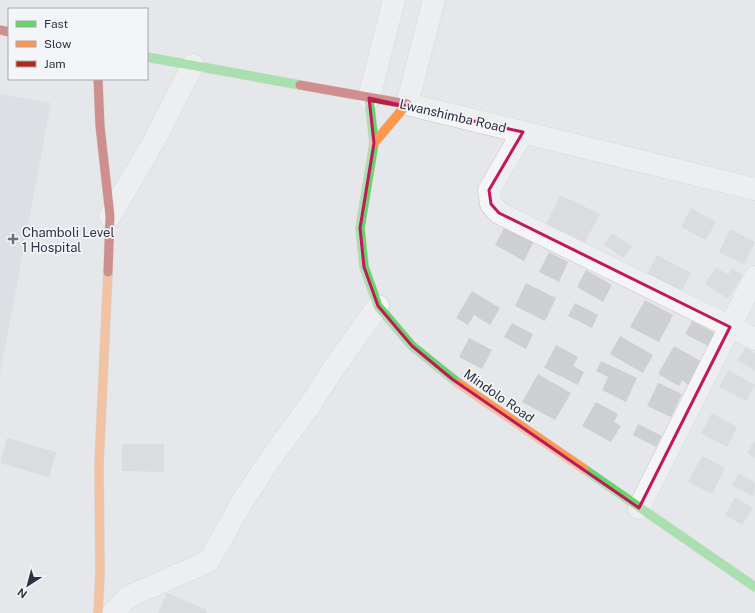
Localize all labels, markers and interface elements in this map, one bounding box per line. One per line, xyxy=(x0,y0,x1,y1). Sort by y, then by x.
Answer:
legend xyxy=(8,8,148,80)
text: Fast xyxy=(44,17,69,31)
text: Slow xyxy=(44,37,72,51)
text: Jam xyxy=(44,57,66,71)
street label: Lwanshimba Road xyxy=(398,96,508,136)
place label: Chamboli Level 1 Hospital xyxy=(22,225,114,255)
marker: Chamboli Level 1 Hospital xyxy=(7,233,19,245)
street label: Mindolo Road xyxy=(461,366,537,426)
north arrow xyxy=(8,565,48,605)
text: N xyxy=(15,586,29,600)

